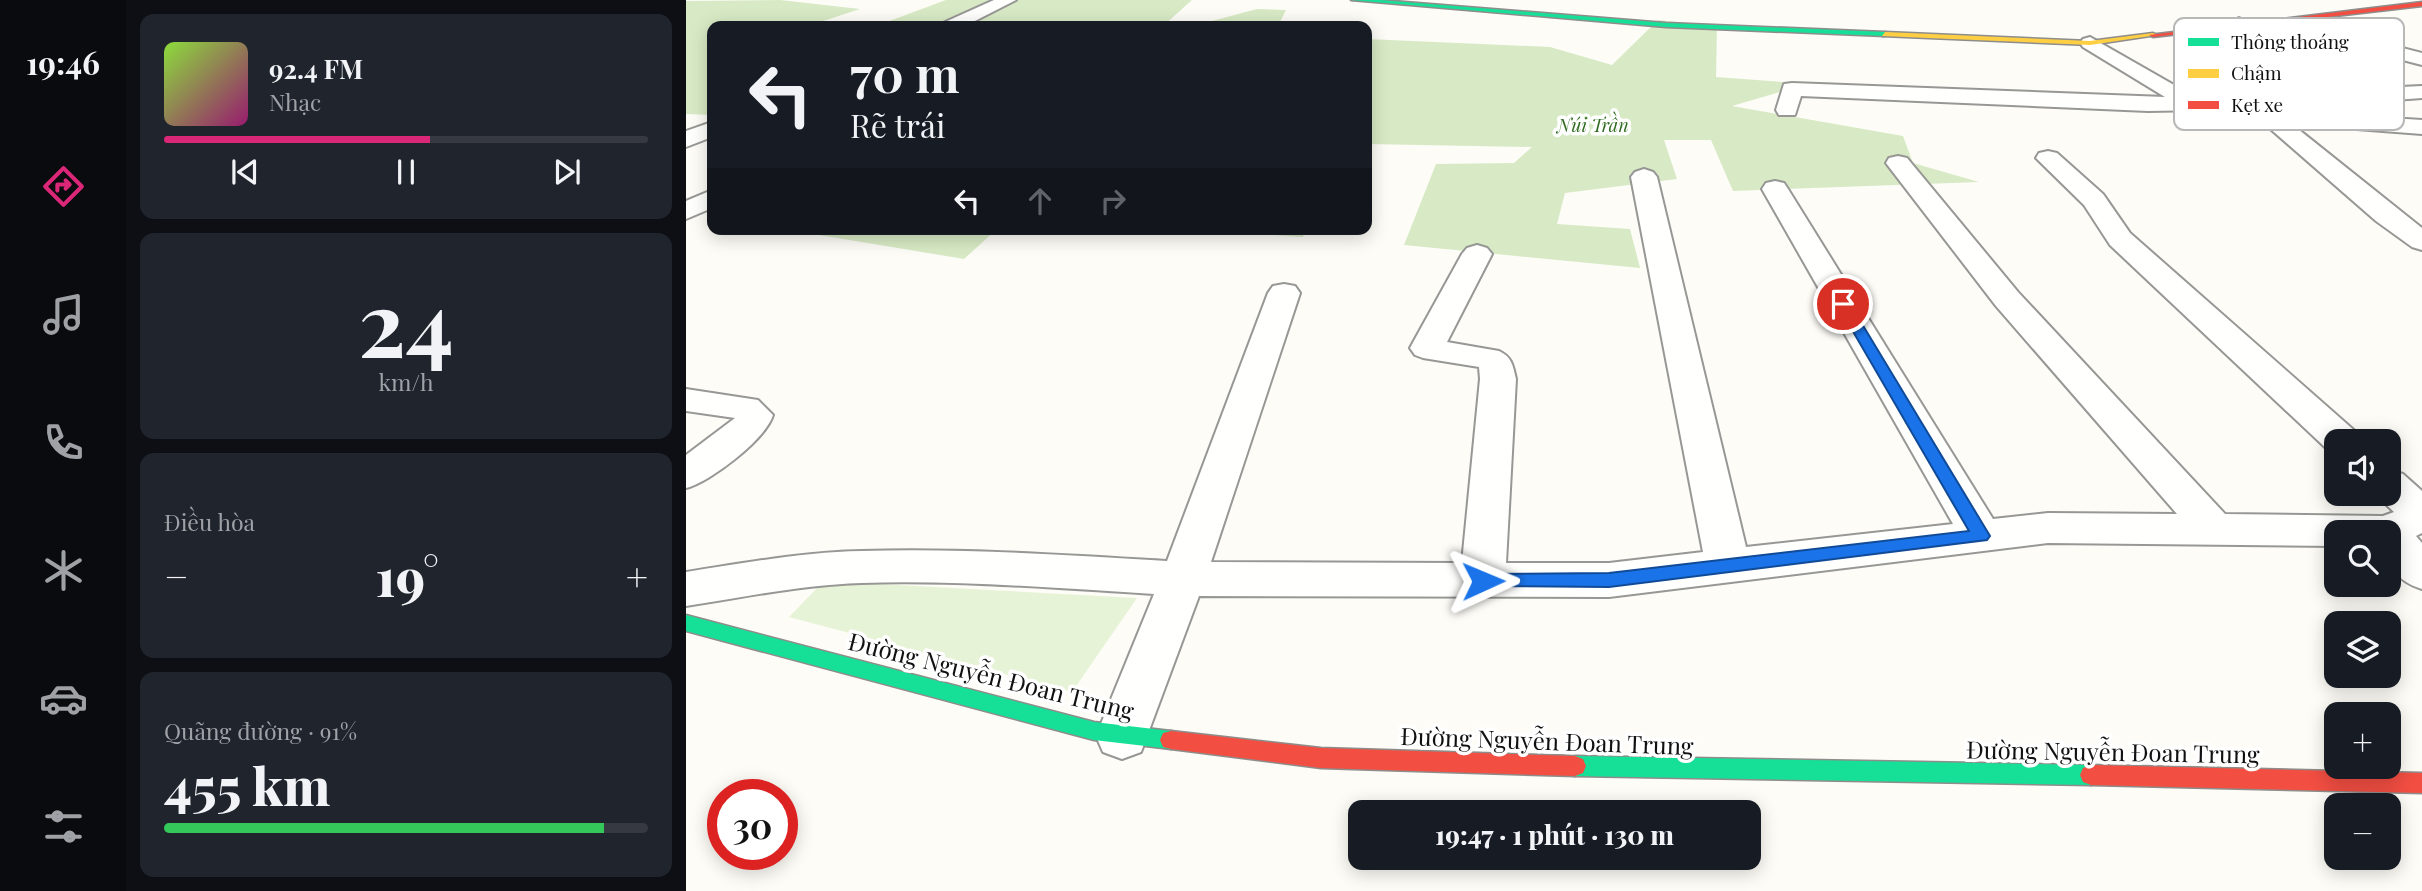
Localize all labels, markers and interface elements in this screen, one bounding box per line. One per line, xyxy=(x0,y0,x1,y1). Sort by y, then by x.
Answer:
legend xyxy=(2174,18,2404,130)
text: Thông thoáng xyxy=(2231,28,2349,54)
text: 19:46 xyxy=(26,40,100,83)
text: 70 m xyxy=(850,40,960,105)
icon: left xyxy=(735,49,826,140)
text: 92.4 FM xyxy=(269,51,363,86)
text: Chậm xyxy=(2231,59,2282,85)
text: Nhạc xyxy=(269,86,321,117)
text: Kẹt xe xyxy=(2231,91,2283,117)
text: Rẽ trái xyxy=(850,103,945,146)
park label: Núi Trần xyxy=(1555,111,1629,137)
icon: previous xyxy=(226,153,264,191)
icon: pause xyxy=(387,153,425,191)
icon: next xyxy=(548,153,586,191)
icon: directions xyxy=(39,162,88,211)
icon: left xyxy=(948,182,986,220)
icon: ahead xyxy=(1021,182,1059,220)
icon: right xyxy=(1094,182,1132,220)
text: 24 xyxy=(358,260,454,381)
pin xyxy=(1813,274,1873,334)
icon: arrive xyxy=(1824,285,1862,323)
icon: music xyxy=(39,290,88,339)
text: km/h xyxy=(378,366,434,397)
icon: phone xyxy=(39,418,88,467)
map controls xyxy=(2324,429,2401,870)
button: sound xyxy=(2324,429,2401,506)
text: Điều hòa xyxy=(164,506,255,537)
button: search xyxy=(2324,520,2401,597)
text: 19° xyxy=(376,541,439,610)
position arrow xyxy=(1446,544,1520,618)
icon: climate xyxy=(39,546,88,595)
text: − xyxy=(164,550,189,601)
text: + xyxy=(626,550,648,601)
button: layers xyxy=(2324,611,2401,688)
street label: Đường Nguyễn Đoan Trung xyxy=(845,624,1138,726)
icon: car xyxy=(39,674,88,723)
button: + xyxy=(2324,702,2401,779)
text: Quãng đường · 91% xyxy=(164,715,357,746)
street label: Đường Nguyễn Đoan Trung xyxy=(1400,719,1695,761)
street label: Đường Nguyễn Đoan Trung xyxy=(1966,732,2260,770)
text: 455 km xyxy=(164,750,330,819)
speed limit sign: 30 xyxy=(707,779,798,870)
button: − xyxy=(2324,793,2401,870)
icon: filters xyxy=(39,802,88,851)
text: 19:47 · 1 phút · 130 m xyxy=(1435,817,1674,852)

